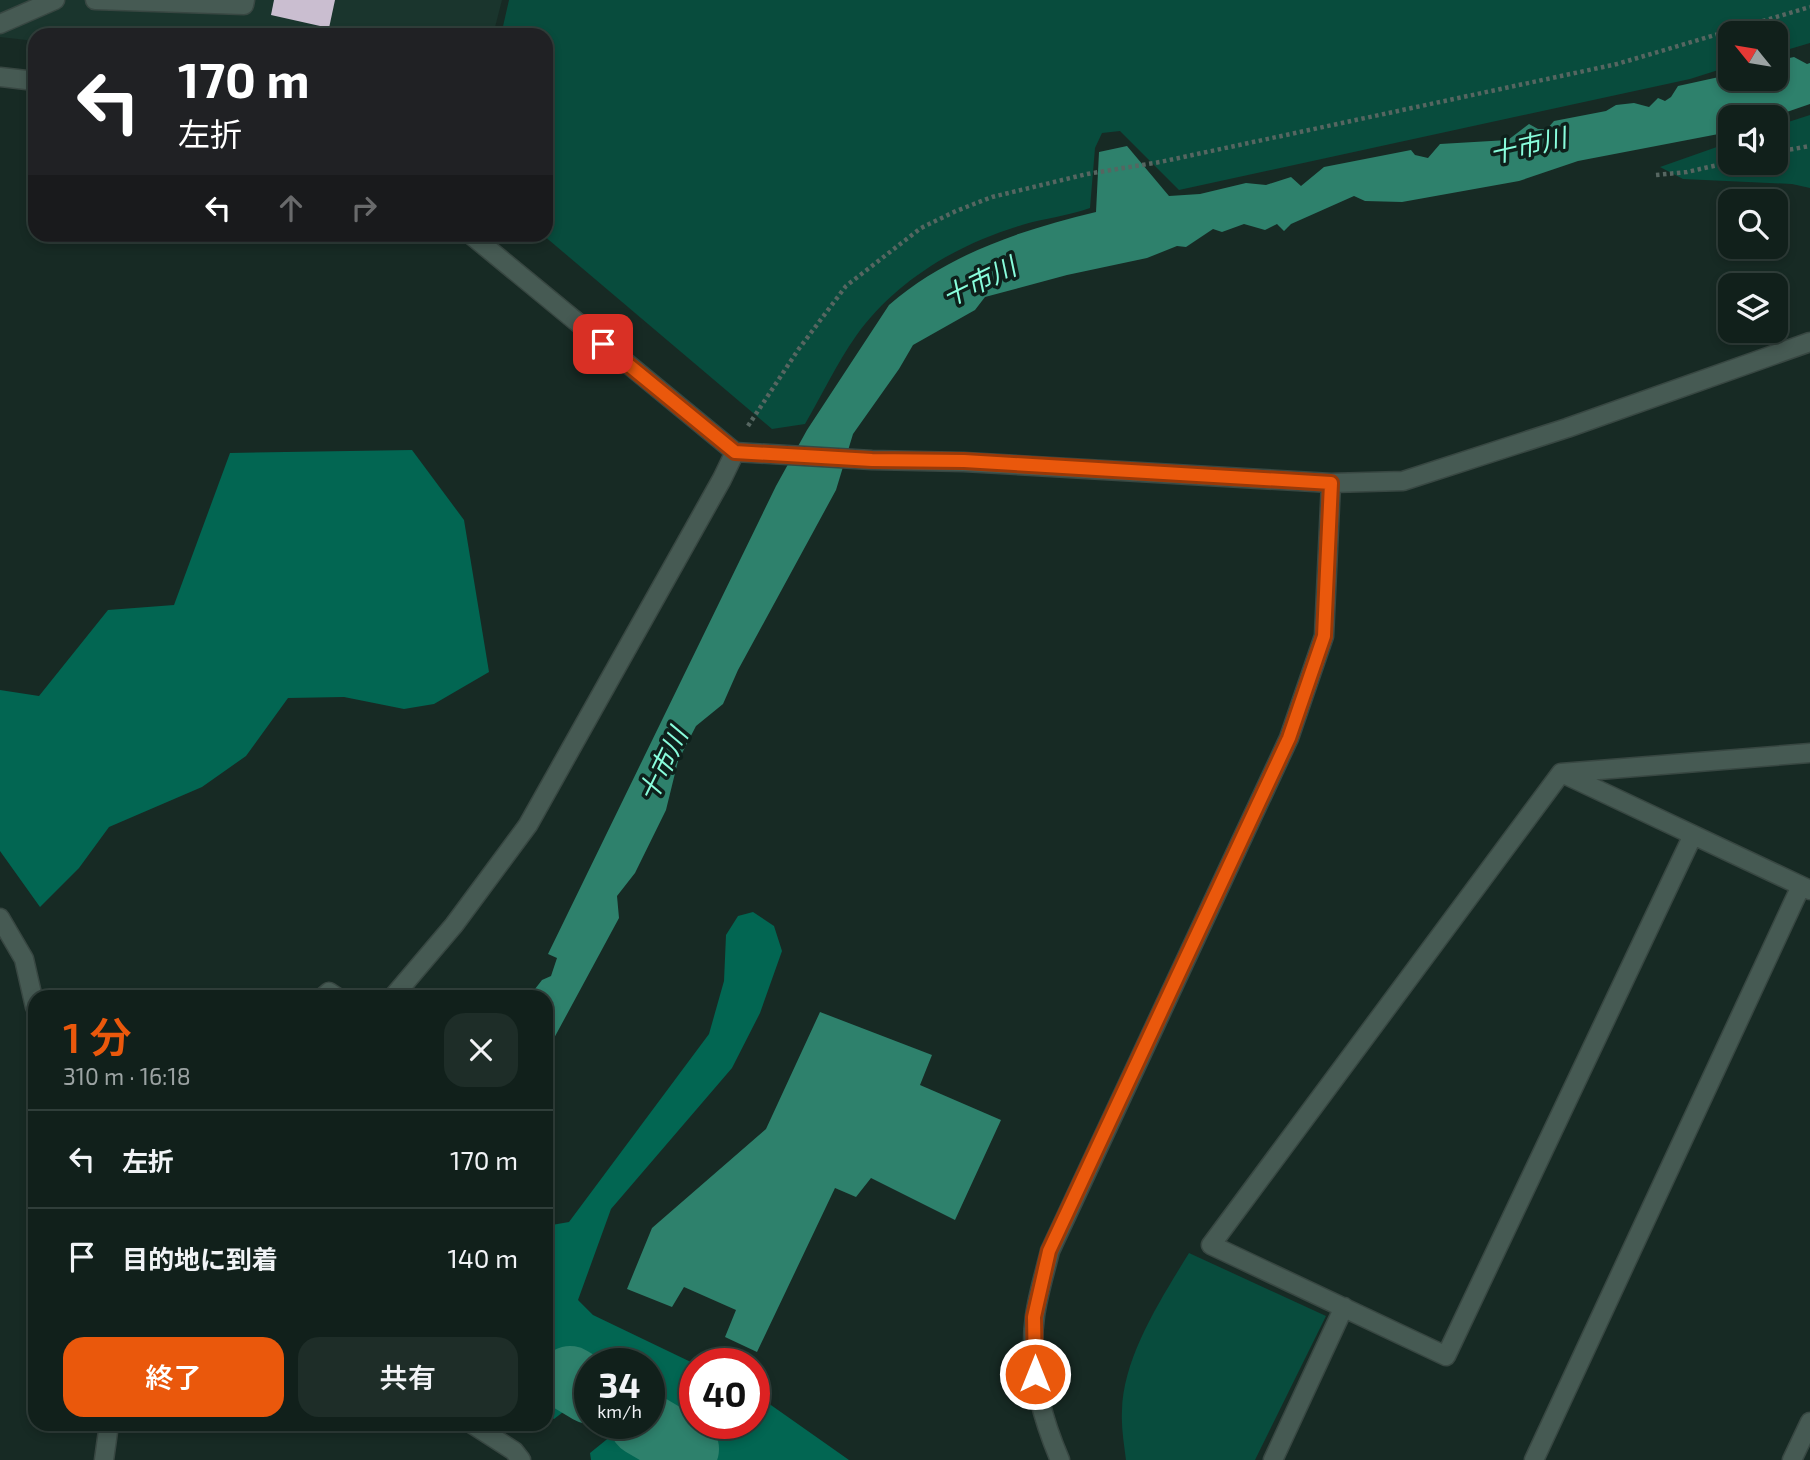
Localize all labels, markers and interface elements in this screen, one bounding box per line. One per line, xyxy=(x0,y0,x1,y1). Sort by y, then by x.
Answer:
north arrow xyxy=(1718,21,1788,91)
map controls xyxy=(1718,21,1788,343)
text: 170 m xyxy=(178,49,310,108)
icon: left xyxy=(63,56,154,147)
button: sound xyxy=(1718,105,1788,175)
text: 左折 xyxy=(178,114,242,152)
water label: 十市川 xyxy=(1486,120,1572,168)
icon: left xyxy=(199,189,237,227)
icon: ahead xyxy=(272,189,310,227)
icon: right xyxy=(345,189,383,227)
button: search xyxy=(1718,189,1788,259)
water label: 十市川 xyxy=(936,248,1023,312)
button: layers xyxy=(1718,273,1788,343)
pin xyxy=(573,314,633,374)
icon: arrive xyxy=(584,325,622,363)
water label: 十市川 xyxy=(631,720,694,806)
text: 1 分 xyxy=(63,1011,132,1061)
button: close xyxy=(444,1013,518,1087)
text: 310 m · 16:18 xyxy=(63,1062,191,1090)
icon: left xyxy=(63,1140,101,1178)
text: 170 m xyxy=(450,1144,518,1175)
text: 左折 xyxy=(122,1145,174,1176)
icon: arrive xyxy=(63,1238,101,1276)
text: 140 m xyxy=(447,1242,518,1273)
text: 目的地に到着 xyxy=(122,1243,278,1274)
button: 終了 xyxy=(63,1337,284,1417)
button: 共有 xyxy=(298,1337,518,1417)
position arrow xyxy=(998,1337,1072,1411)
speed limit sign: 40 xyxy=(679,1348,770,1439)
text: 34 xyxy=(598,1363,641,1405)
text: km/h xyxy=(597,1400,642,1422)

